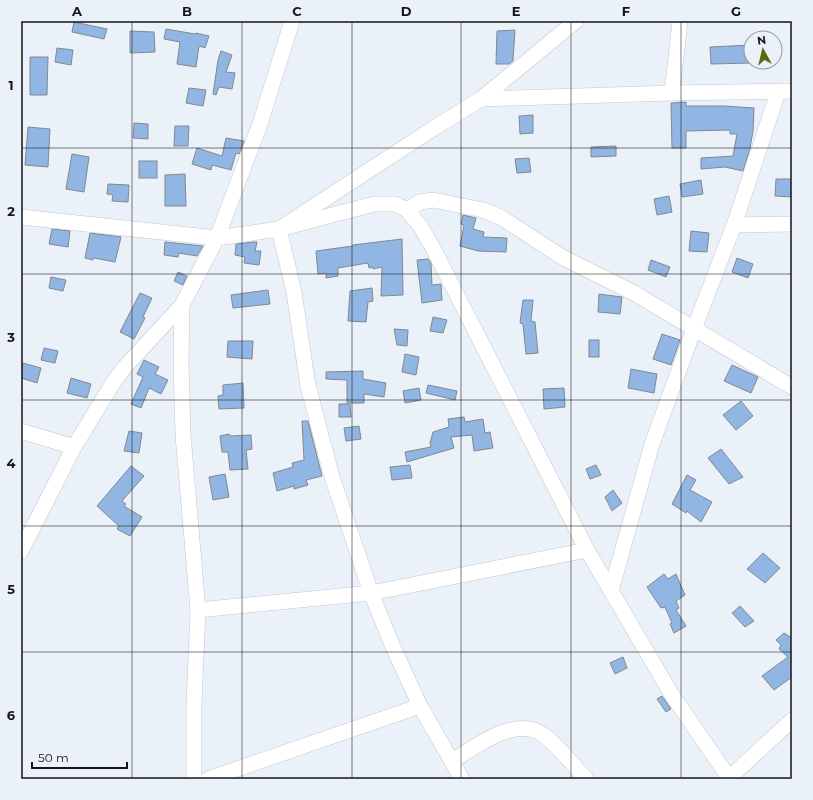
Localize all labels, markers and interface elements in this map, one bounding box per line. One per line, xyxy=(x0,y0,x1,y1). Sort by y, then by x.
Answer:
text: A xyxy=(71,3,83,19)
text: B xyxy=(182,3,192,19)
text: C xyxy=(292,3,302,19)
text: D xyxy=(401,3,412,19)
text: E xyxy=(512,3,521,19)
text: F xyxy=(622,3,630,19)
text: G xyxy=(731,3,741,19)
north arrow xyxy=(743,30,783,70)
text: N xyxy=(756,33,767,48)
text: 1 xyxy=(8,77,14,93)
text: 2 xyxy=(7,203,15,219)
text: 3 xyxy=(6,329,15,345)
text: 4 xyxy=(7,455,16,471)
text: 5 xyxy=(7,581,15,597)
text: 6 xyxy=(7,707,16,723)
scale bar xyxy=(32,744,127,770)
text: 50 m xyxy=(38,750,69,765)

